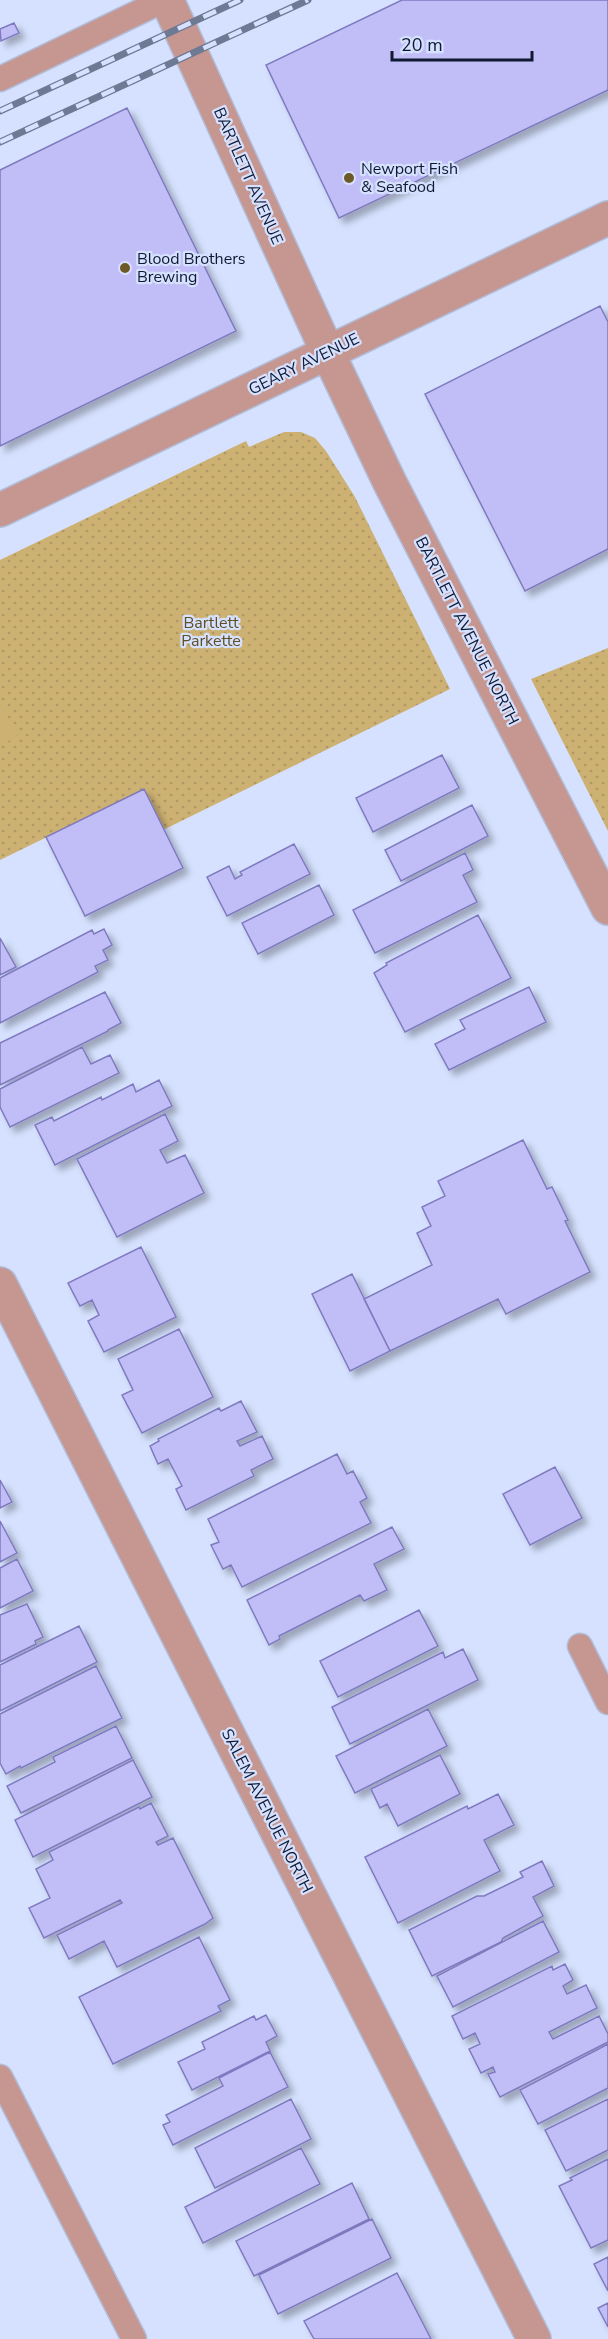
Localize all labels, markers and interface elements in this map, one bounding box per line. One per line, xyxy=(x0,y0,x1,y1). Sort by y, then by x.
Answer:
scale bar xyxy=(392,24,532,62)
text: 20 m xyxy=(401,33,443,57)
street label: BARTLETT AVENUE xyxy=(208,104,288,248)
place label: Newport Fish & Seafood xyxy=(361,158,458,198)
marker: Newport Fish & Seafood xyxy=(342,171,356,185)
place label: Blood Brothers Brewing xyxy=(137,248,246,288)
marker: Blood Brothers Brewing xyxy=(118,261,132,275)
street label: GEARY AVENUE xyxy=(245,328,363,400)
street label: BARTLETT AVENUE NORTH xyxy=(410,533,524,729)
park label: Bartlett Parkette xyxy=(181,612,241,652)
street label: SALEM AVENUE NORTH xyxy=(216,1725,318,1897)

